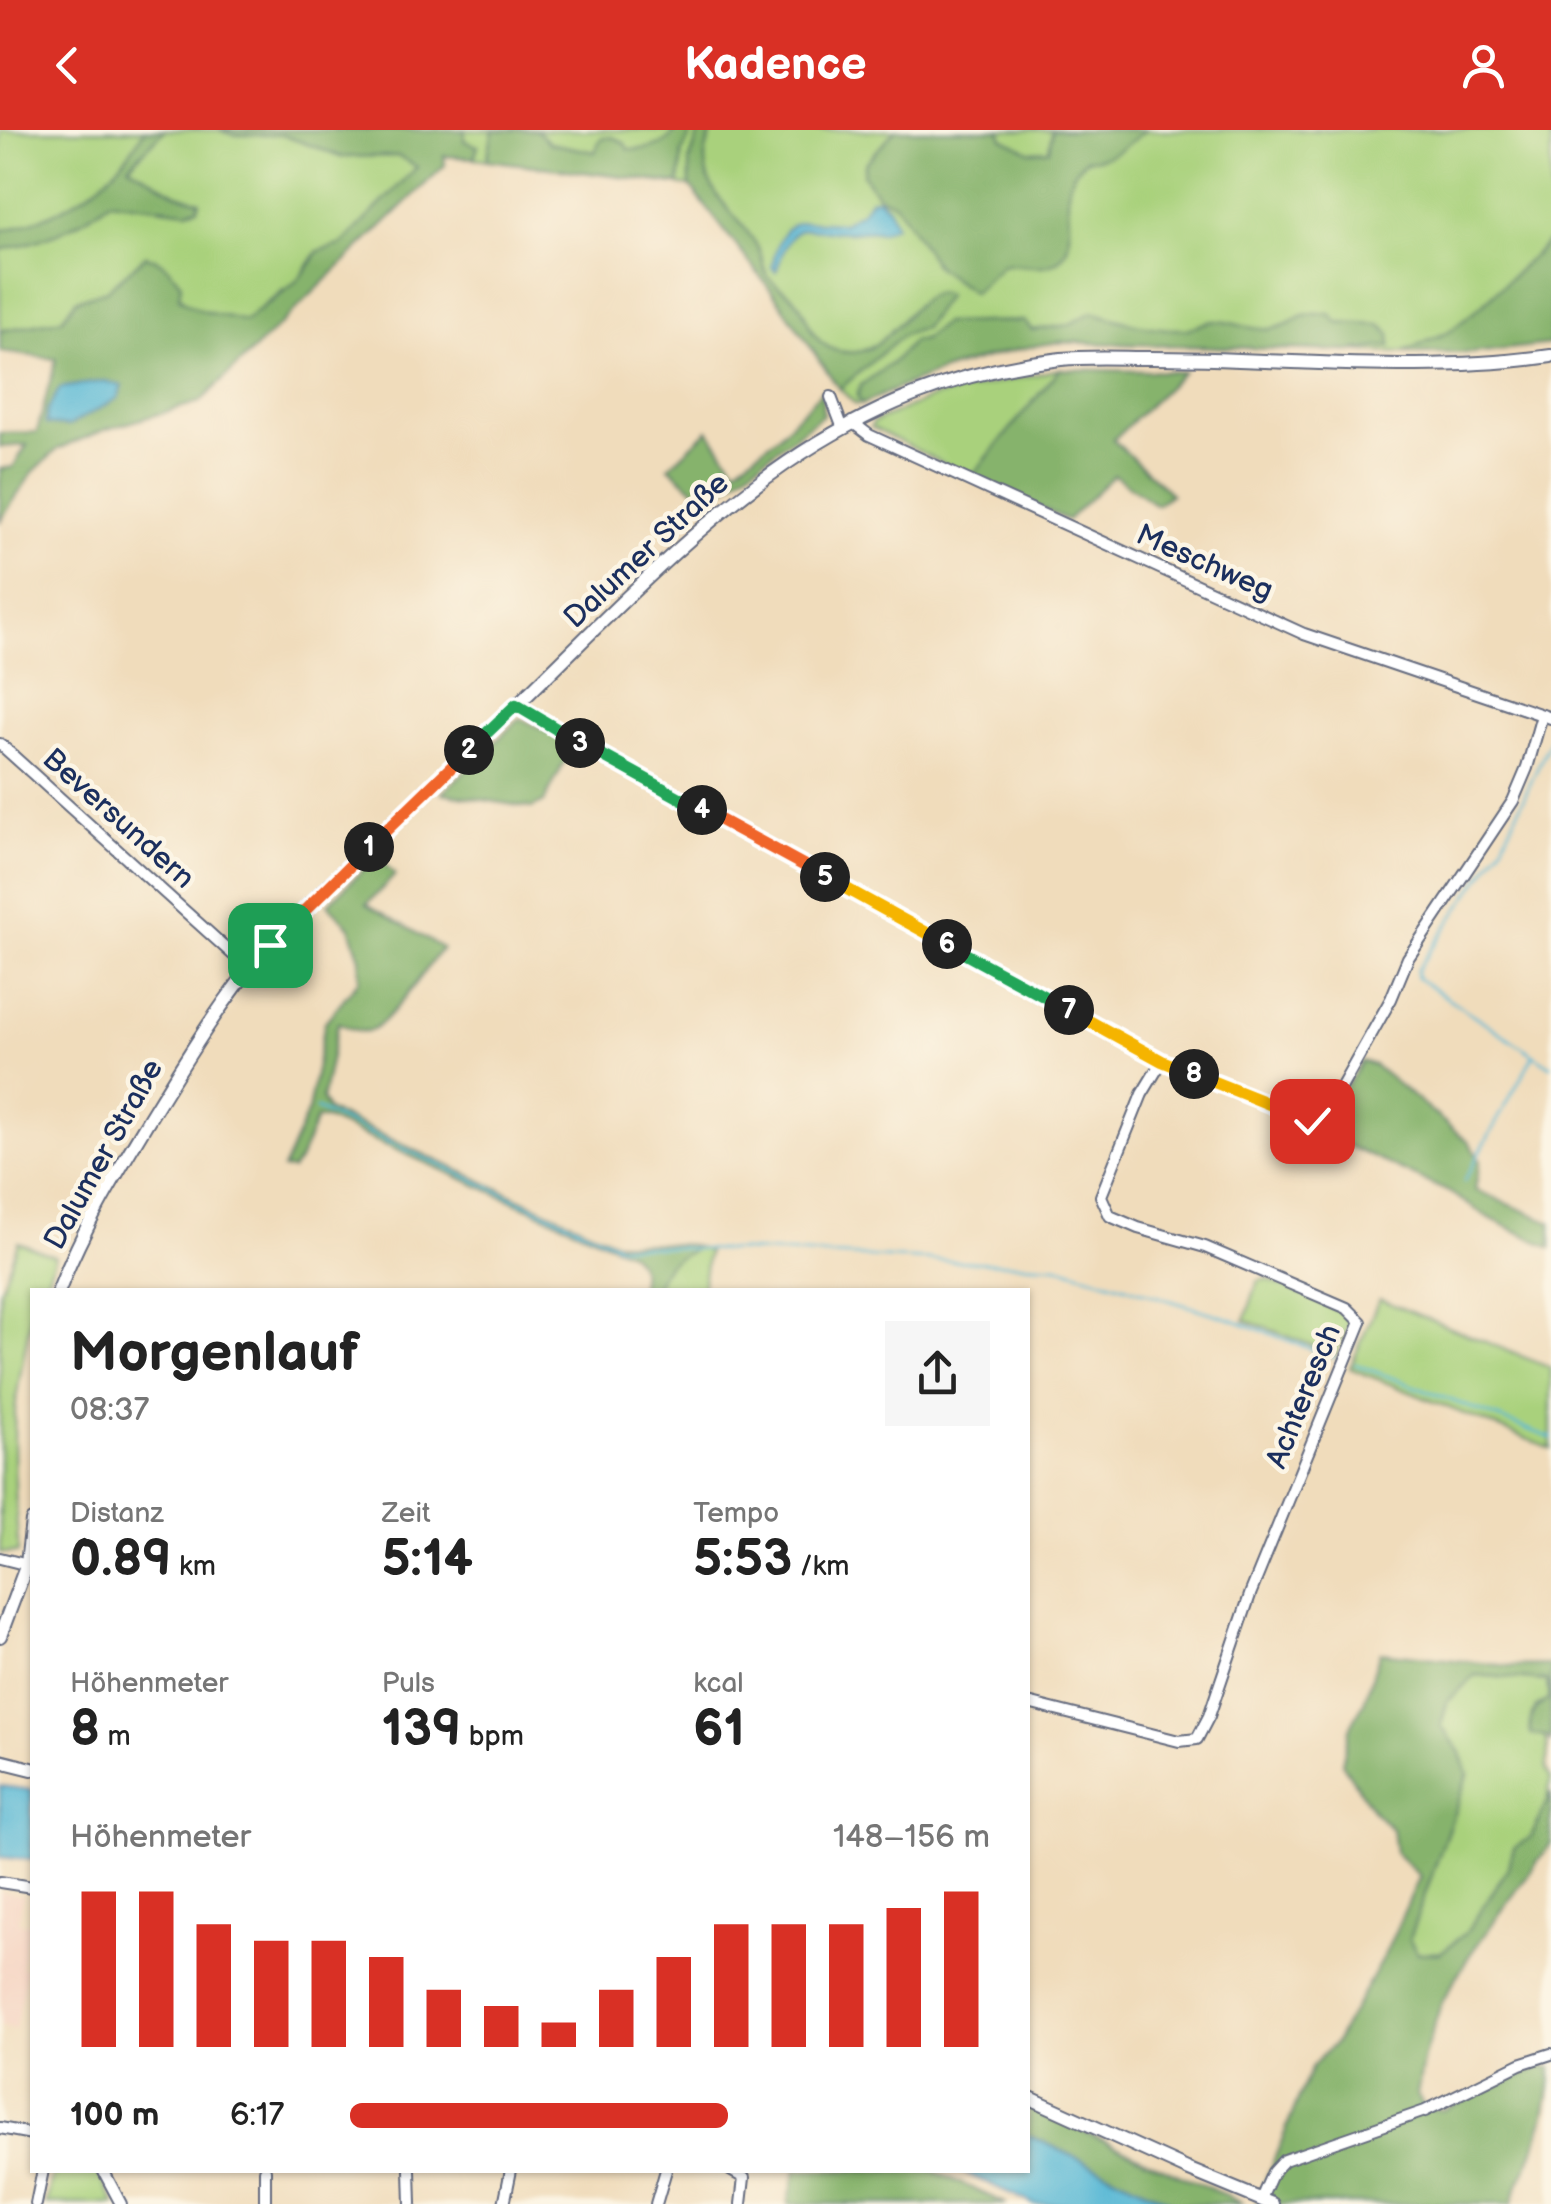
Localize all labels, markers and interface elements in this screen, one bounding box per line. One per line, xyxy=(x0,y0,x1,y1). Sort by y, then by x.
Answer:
icon: back xyxy=(40,38,95,93)
text: Kadence xyxy=(684,38,867,93)
icon: person xyxy=(1456,38,1511,93)
street label: Dalumer Straße xyxy=(557,465,736,636)
street label: Meschweg xyxy=(1131,517,1279,609)
pin: 3 xyxy=(555,718,605,768)
pin: 2 xyxy=(444,725,494,775)
text: 3 xyxy=(572,726,588,759)
text: 2 xyxy=(461,733,477,766)
street label: Beversundern xyxy=(35,741,202,896)
pin: 4 xyxy=(677,785,727,835)
text: 4 xyxy=(694,793,710,826)
pin: 1 xyxy=(344,822,394,872)
text: 1 xyxy=(363,830,375,863)
pin: 5 xyxy=(800,852,850,902)
text: 5 xyxy=(817,860,833,893)
pin xyxy=(228,903,313,988)
icon: arrive xyxy=(243,918,298,973)
pin: 6 xyxy=(922,919,972,969)
text: 6 xyxy=(939,927,955,960)
pin: 7 xyxy=(1044,985,1094,1035)
text: 7 xyxy=(1061,993,1077,1026)
pin: 8 xyxy=(1169,1049,1219,1099)
street label: Dalumer Straße xyxy=(37,1053,171,1256)
text: 8 xyxy=(1186,1057,1202,1090)
pin xyxy=(1270,1079,1355,1164)
icon: check xyxy=(1285,1094,1340,1149)
street label: Achteresch xyxy=(1259,1319,1349,1473)
text: Morgenlauf xyxy=(70,1320,360,1387)
button: share xyxy=(885,1321,990,1426)
text: 08:37 xyxy=(70,1391,149,1430)
text: Distanz xyxy=(70,1497,164,1530)
text: Zeit xyxy=(382,1497,431,1530)
text: Tempo xyxy=(693,1497,779,1530)
text: 0.89 xyxy=(70,1530,172,1590)
text: 5:14 xyxy=(382,1530,473,1590)
text: 5:53 xyxy=(693,1530,792,1590)
text: km xyxy=(172,1550,216,1583)
text: /km xyxy=(792,1550,849,1583)
text: Höhenmeter xyxy=(70,1667,228,1700)
text: Puls xyxy=(382,1667,435,1700)
text: kcal xyxy=(693,1667,744,1700)
text: 8 xyxy=(70,1700,100,1760)
text: 139 xyxy=(382,1700,461,1760)
text: 61 xyxy=(693,1700,745,1760)
text: m xyxy=(100,1720,131,1753)
text: bpm xyxy=(461,1720,524,1753)
text: Höhenmeter xyxy=(70,1818,251,1857)
text: 148–156 m xyxy=(833,1818,990,1857)
text: 100 m xyxy=(70,2096,159,2135)
text: 6:17 xyxy=(230,2096,284,2135)

